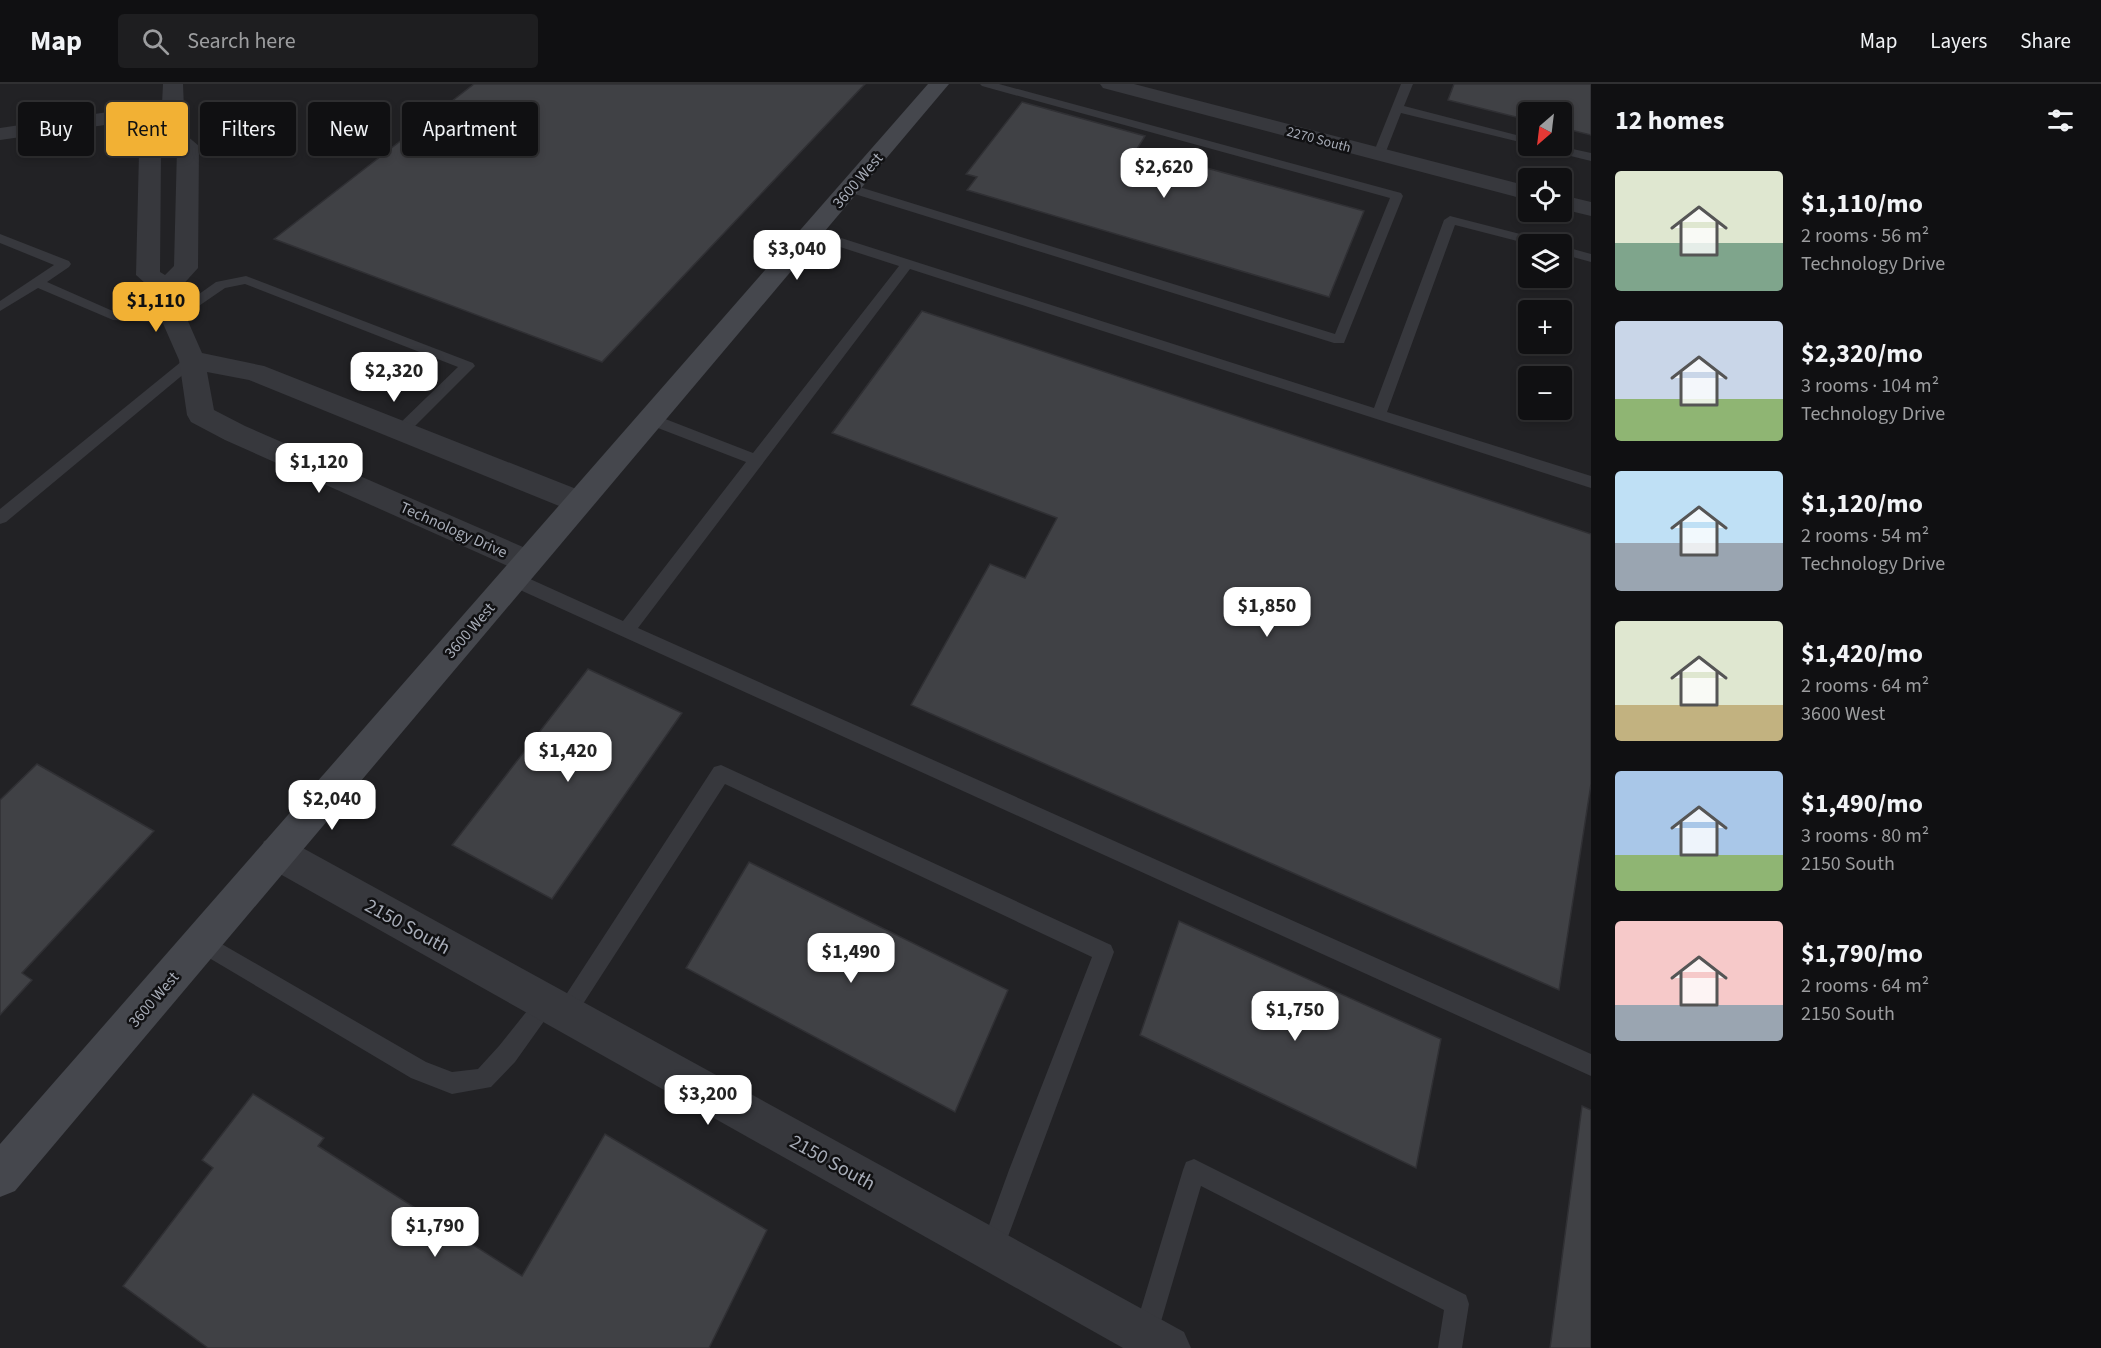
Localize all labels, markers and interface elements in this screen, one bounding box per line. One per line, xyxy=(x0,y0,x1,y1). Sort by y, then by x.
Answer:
search box xyxy=(118,14,538,68)
text: Map xyxy=(30,21,82,61)
icon: search xyxy=(139,25,172,58)
text: Search here xyxy=(187,25,296,57)
text: Map xyxy=(1860,26,1897,56)
text: Layers xyxy=(1930,26,1987,56)
text: Share xyxy=(2020,26,2071,56)
chip: Buy xyxy=(18,102,94,156)
chip: Rent xyxy=(106,102,188,156)
chip: Filters xyxy=(200,102,296,156)
chip: New xyxy=(308,102,390,156)
chip: Apartment xyxy=(402,102,538,156)
north arrow xyxy=(1518,102,1572,156)
map controls xyxy=(1518,102,1572,420)
text: 12 homes xyxy=(1615,102,1724,139)
icon: filters xyxy=(2044,104,2077,137)
street label: 2270 South xyxy=(1284,122,1353,158)
street label: 3600 West xyxy=(827,148,889,213)
pin: $2,620 xyxy=(1115,148,1213,199)
text: $2,620 xyxy=(1135,153,1193,181)
button: locate xyxy=(1518,168,1572,222)
text: $1,110/mo xyxy=(1801,185,1923,222)
icon: home xyxy=(1663,195,1735,267)
text: 2 rooms · 56 m² xyxy=(1801,222,1929,250)
pin: $3,040 xyxy=(748,230,846,281)
button: layers xyxy=(1518,234,1572,288)
text: $3,040 xyxy=(768,235,826,263)
text: Technology Drive xyxy=(1801,250,1945,278)
pin: $1,110 xyxy=(107,282,205,333)
text: $1,110 xyxy=(127,287,185,315)
button: + xyxy=(1518,300,1572,354)
text: $2,320/mo xyxy=(1801,335,1923,372)
icon: home xyxy=(1663,345,1735,417)
pin: $2,320 xyxy=(345,352,443,403)
text: $2,320 xyxy=(365,357,423,385)
button: − xyxy=(1518,366,1572,420)
text: 3 rooms · 104 m² xyxy=(1801,372,1939,400)
text: Technology Drive xyxy=(1801,400,1945,428)
pin: $1,120 xyxy=(270,443,368,494)
text: $1,120 xyxy=(290,448,348,476)
text: $1,120/mo xyxy=(1801,485,1923,522)
icon: home xyxy=(1663,495,1735,567)
street label: Technology Drive xyxy=(396,496,511,563)
text: 2 rooms · 54 m² xyxy=(1801,522,1929,550)
text: Technology Drive xyxy=(1801,550,1945,578)
pin: $1,850 xyxy=(1218,587,1316,638)
text: $1,850 xyxy=(1238,592,1296,620)
street label: 3600 West xyxy=(439,598,501,663)
text: $1,420/mo xyxy=(1801,635,1923,672)
icon: home xyxy=(1663,645,1735,717)
text: 2 rooms · 64 m² xyxy=(1801,672,1929,700)
text: 3600 West xyxy=(1801,700,1885,728)
pin: $1,420 xyxy=(519,732,617,783)
text: $1,420 xyxy=(539,737,597,765)
pin: $2,040 xyxy=(283,780,381,831)
text: $2,040 xyxy=(303,785,361,813)
text: $1,490/mo xyxy=(1801,785,1923,822)
icon: home xyxy=(1663,795,1735,867)
text: 3 rooms · 80 m² xyxy=(1801,822,1929,850)
text: 2150 South xyxy=(1801,850,1895,878)
street label: 2150 South xyxy=(360,892,455,962)
pin: $1,490 xyxy=(802,933,900,984)
text: $1,790/mo xyxy=(1801,935,1923,972)
text: $1,490 xyxy=(822,938,880,966)
icon: home xyxy=(1663,945,1735,1017)
street label: 3600 West xyxy=(123,967,185,1032)
text: 2 rooms · 64 m² xyxy=(1801,972,1929,1000)
pin: $1,750 xyxy=(1246,991,1344,1042)
text: $1,750 xyxy=(1266,996,1324,1024)
text: 2150 South xyxy=(1801,1000,1895,1028)
pin: $3,200 xyxy=(659,1075,757,1126)
text: $3,200 xyxy=(679,1080,737,1108)
street label: 2150 South xyxy=(785,1128,880,1198)
pin: $1,790 xyxy=(386,1207,484,1258)
text: $1,790 xyxy=(406,1212,464,1240)

